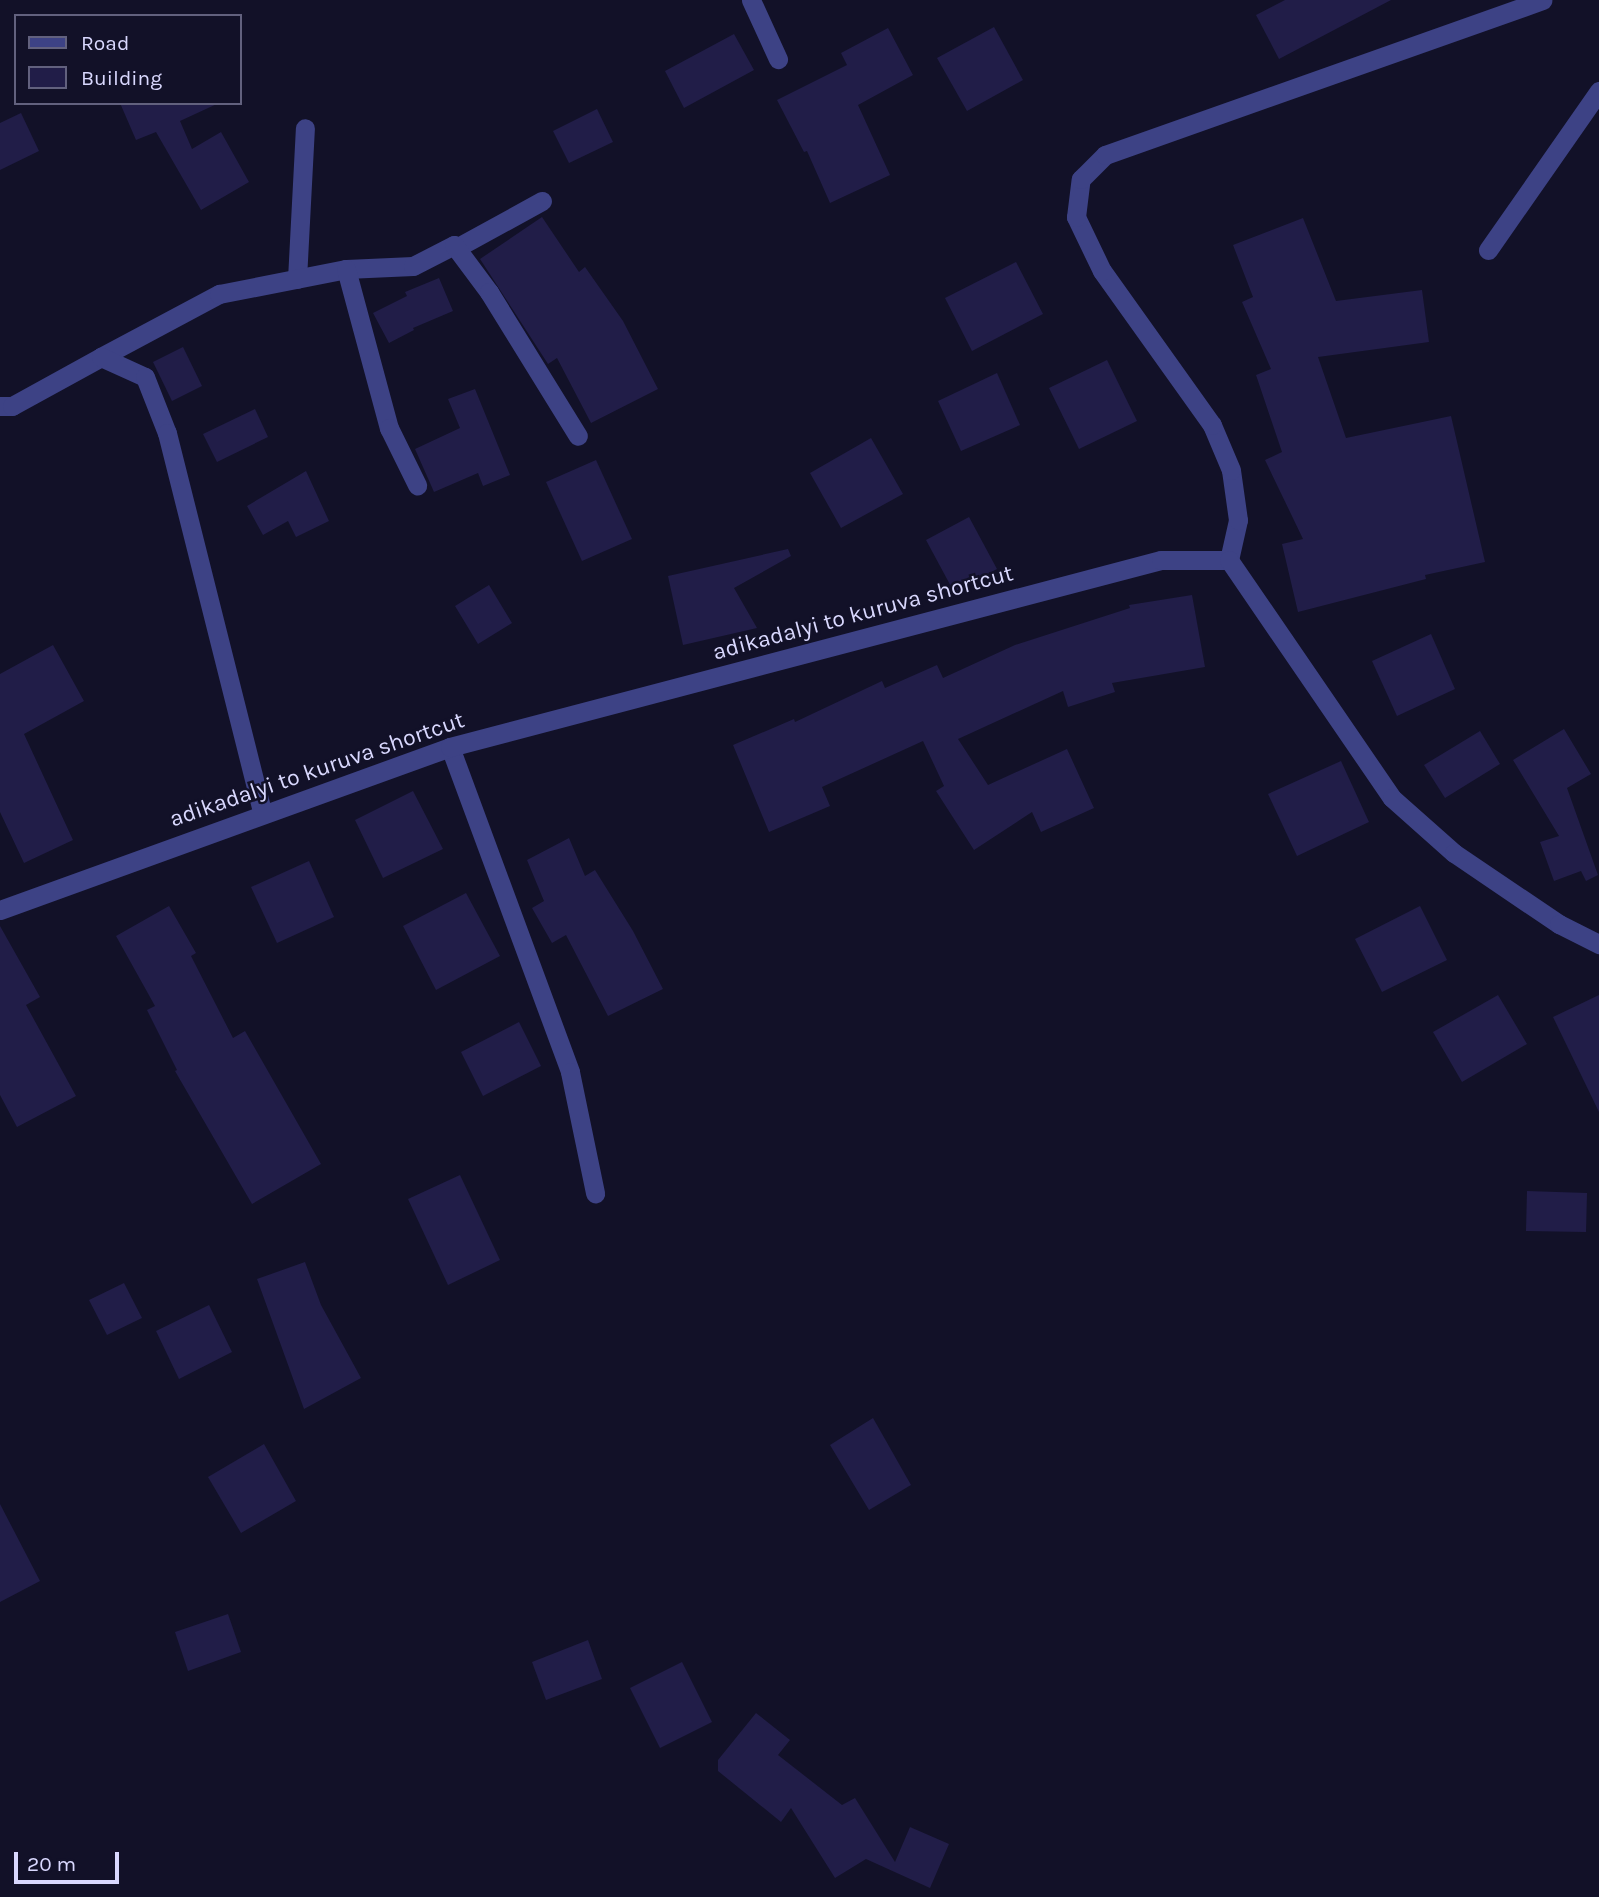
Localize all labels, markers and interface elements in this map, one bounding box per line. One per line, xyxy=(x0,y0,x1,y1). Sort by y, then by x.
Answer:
legend xyxy=(14,14,242,105)
text: Road xyxy=(81,31,129,55)
text: Building xyxy=(81,66,162,90)
street label: adikadalyi to kuruva shortcut xyxy=(710,560,1016,666)
street label: adikadalyi to kuruva shortcut xyxy=(166,706,468,834)
scale bar xyxy=(18,1838,122,1882)
text: 20 m xyxy=(27,1852,76,1876)

